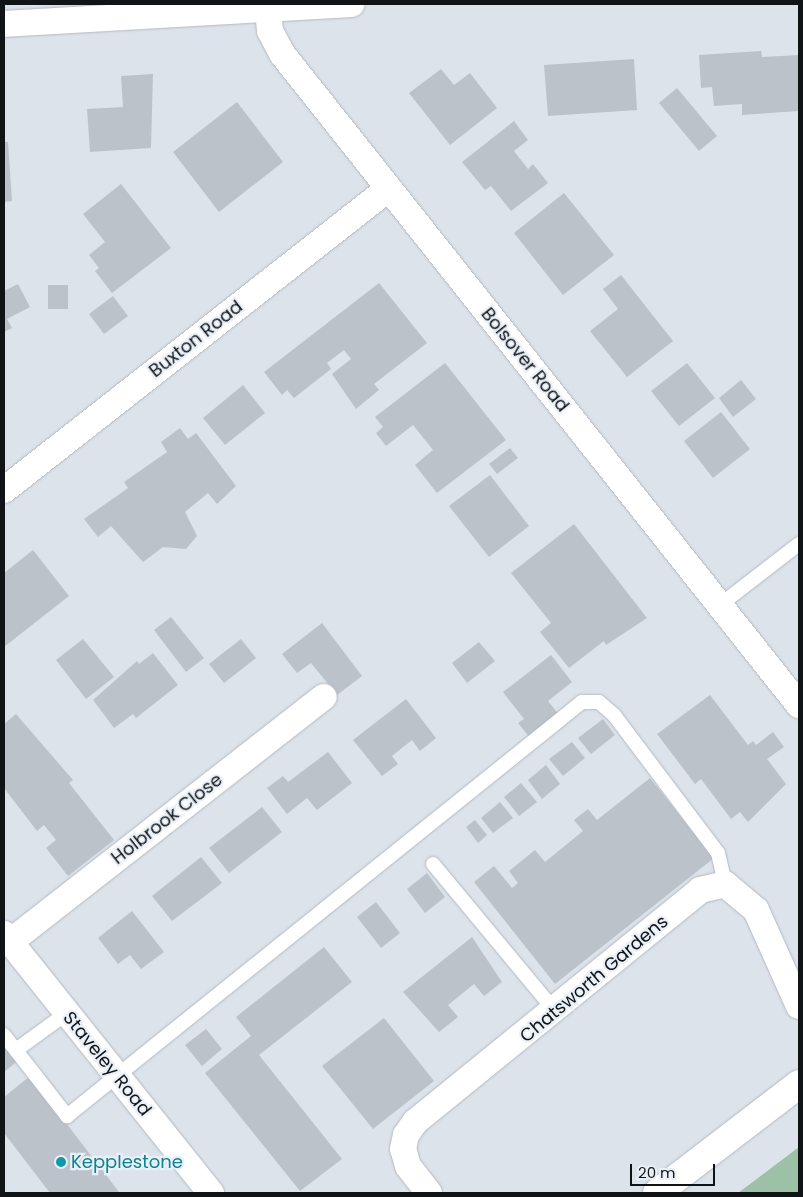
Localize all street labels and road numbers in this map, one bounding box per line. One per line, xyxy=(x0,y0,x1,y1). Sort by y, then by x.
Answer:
street label: Buxton Road xyxy=(145,296,247,382)
street label: Bolsover Road xyxy=(476,304,574,416)
street label: Holbrook Close xyxy=(107,769,227,869)
street label: Chatsworth Gardens xyxy=(516,911,672,1047)
street label: Staveley Road xyxy=(58,1008,156,1120)

